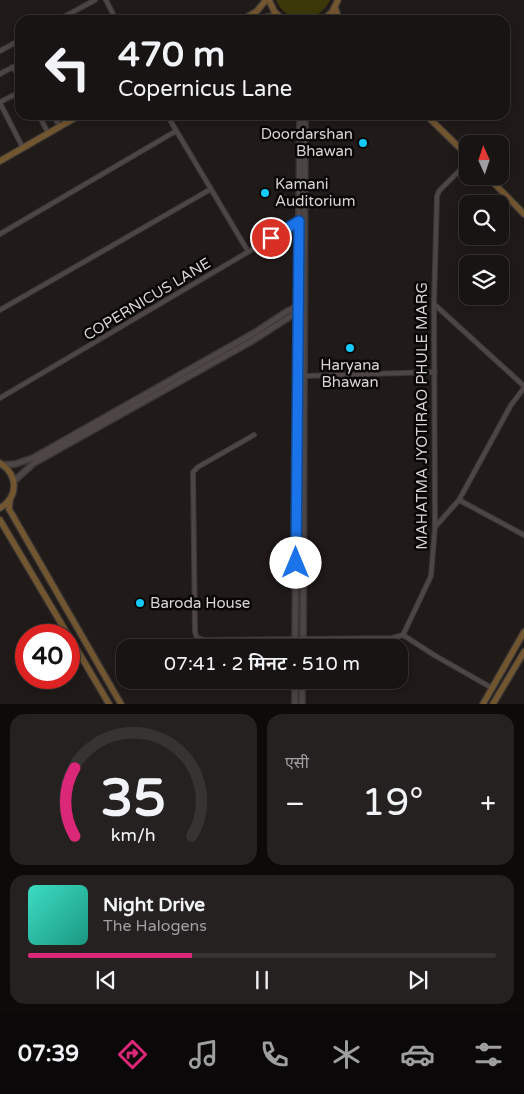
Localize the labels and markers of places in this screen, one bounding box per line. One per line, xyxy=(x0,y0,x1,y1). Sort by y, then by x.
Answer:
place label: Doordarshan Bhawan xyxy=(261,125,353,160)
marker: Doordarshan Bhawan xyxy=(357,137,369,149)
place label: Kamani Auditorium xyxy=(275,175,355,210)
marker: Kamani Auditorium xyxy=(259,187,271,199)
pin xyxy=(250,217,292,259)
marker: Haryana Bhawan xyxy=(344,342,356,354)
place label: Haryana Bhawan xyxy=(320,356,380,391)
place label: Baroda House xyxy=(150,594,250,612)
marker: Baroda House xyxy=(134,597,146,609)

